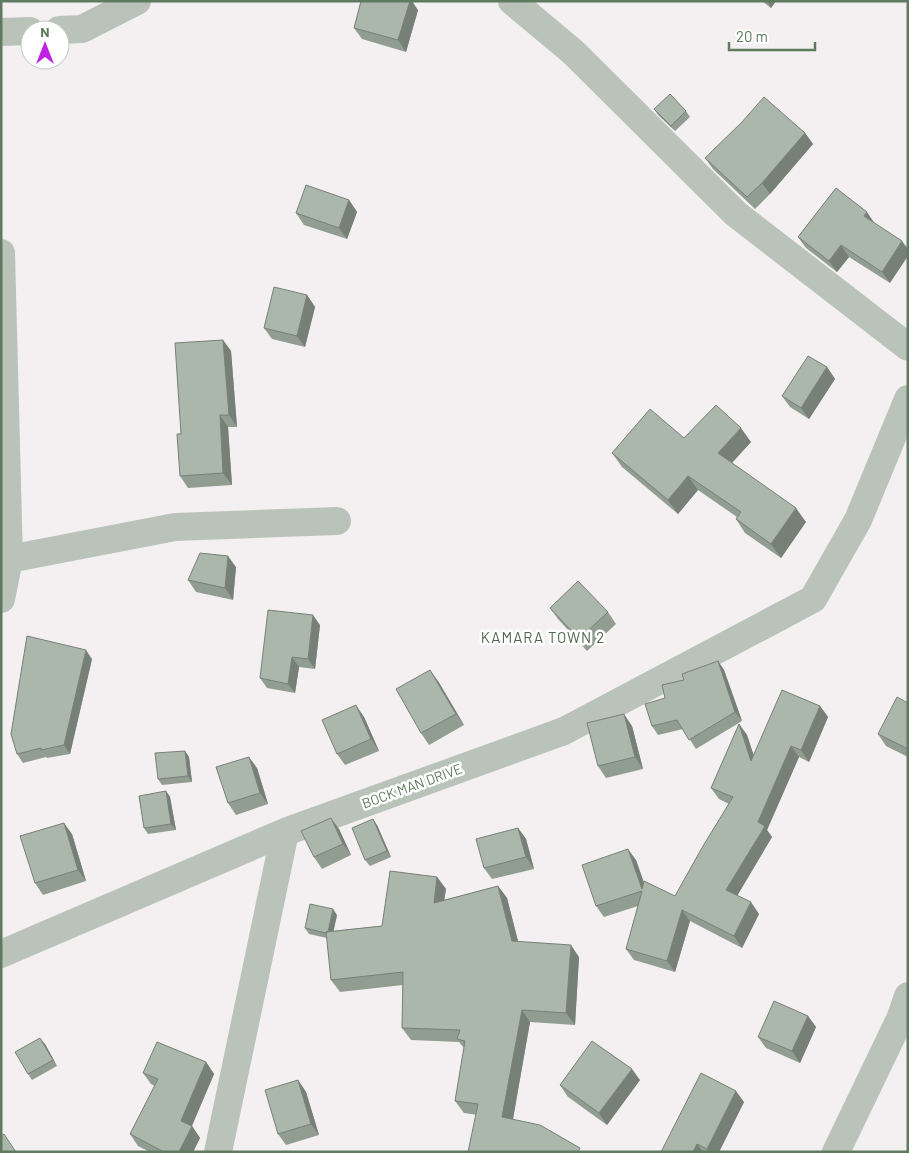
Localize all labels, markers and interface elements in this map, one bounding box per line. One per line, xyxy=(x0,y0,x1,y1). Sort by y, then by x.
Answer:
north arrow xyxy=(20,20,70,70)
scale bar xyxy=(729,20,815,52)
text: N xyxy=(40,23,50,40)
text: 20 m xyxy=(736,27,768,45)
district label: KAMARA TOWN 2 xyxy=(481,628,605,646)
street label: BOCK MAN DRIVE xyxy=(359,760,464,812)

